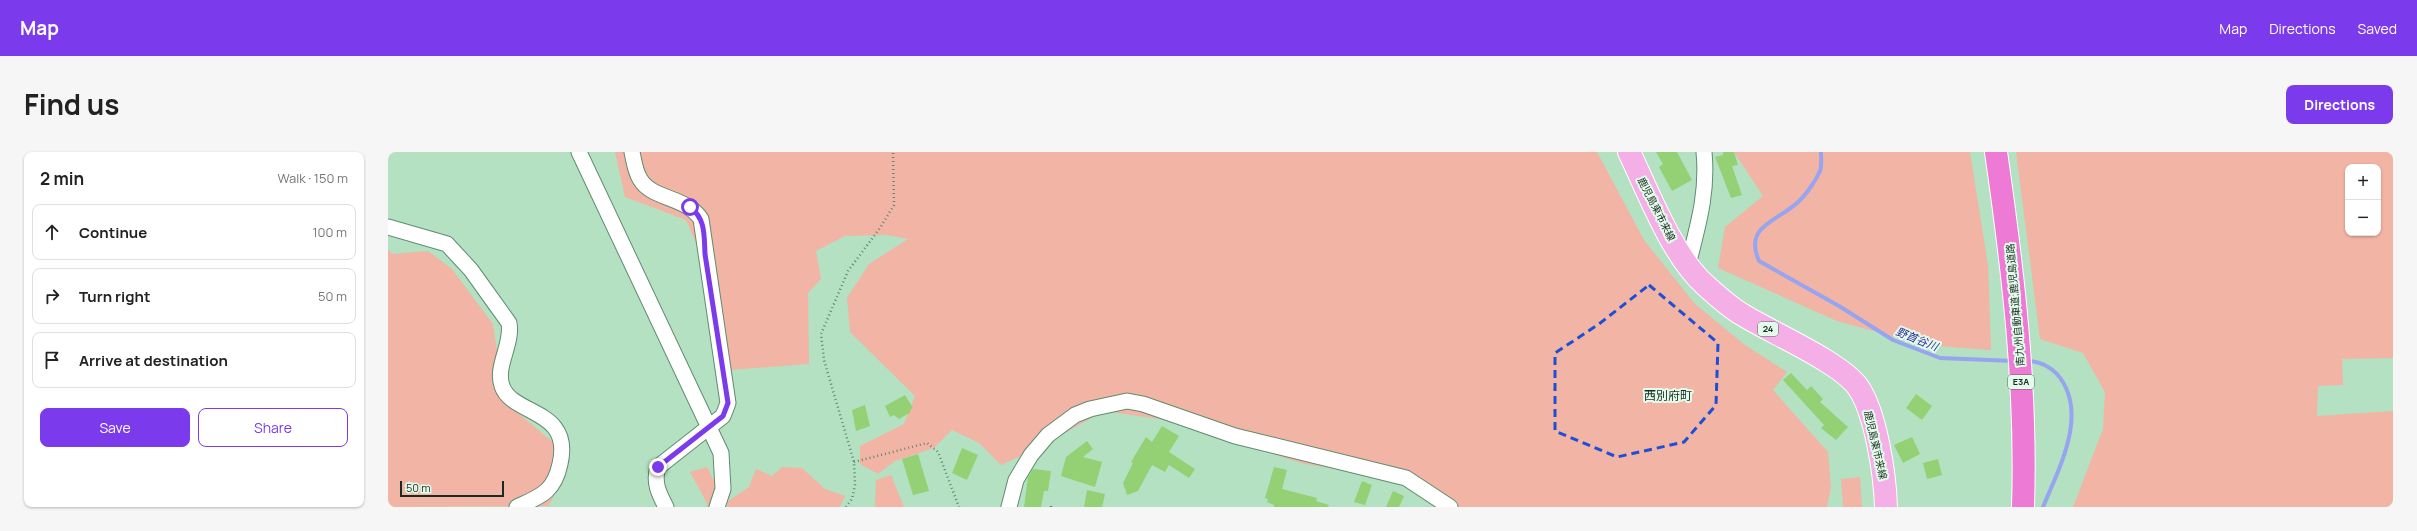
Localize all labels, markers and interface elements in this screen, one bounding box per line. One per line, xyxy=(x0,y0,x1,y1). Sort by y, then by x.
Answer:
text: Map xyxy=(20,15,59,41)
text: Map xyxy=(2219,19,2247,38)
text: Directions xyxy=(2269,19,2336,38)
text: Saved xyxy=(2358,19,2397,38)
text: Find us xyxy=(24,85,119,123)
button: Directions xyxy=(2286,85,2393,124)
map controls xyxy=(2345,164,2381,236)
button: + xyxy=(2345,164,2381,200)
text: 2 min xyxy=(40,167,84,190)
text: Walk · 150 m xyxy=(277,169,348,187)
street label: 鹿児島東市来線 xyxy=(1635,175,1679,243)
route start xyxy=(681,198,699,216)
button: − xyxy=(2345,200,2381,236)
icon: ahead xyxy=(41,221,63,243)
text: Continue xyxy=(79,222,147,243)
text: 100 m xyxy=(312,223,347,241)
street label: 南九州自動車道;鹿児島道路 xyxy=(2003,243,2027,367)
icon: right xyxy=(41,285,63,307)
text: Turn right xyxy=(79,286,150,307)
text: 50 m xyxy=(318,287,347,305)
road number: 24 xyxy=(1758,322,1778,336)
water label: 野首谷川 xyxy=(1894,323,1941,354)
icon: arrive xyxy=(41,349,63,371)
text: Arrive at destination xyxy=(79,350,228,371)
road number: E3A xyxy=(2008,375,2034,389)
district label: 西別府町 xyxy=(1644,387,1692,404)
button: Save xyxy=(40,408,190,447)
button: Share xyxy=(198,408,348,447)
street label: 鹿児島東市来線 xyxy=(1861,409,1891,481)
route end xyxy=(649,458,667,476)
scale bar xyxy=(400,479,504,498)
text: 50 m xyxy=(406,480,431,495)

